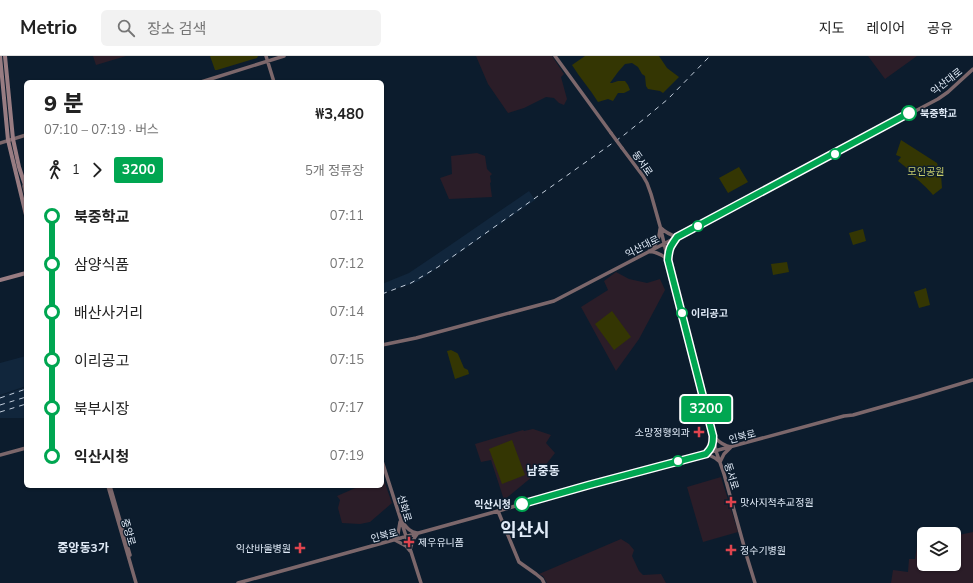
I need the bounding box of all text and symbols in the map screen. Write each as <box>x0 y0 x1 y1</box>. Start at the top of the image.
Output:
search box <box>101 10 381 46</box>
text: Metrio <box>20 15 77 41</box>
icon: search <box>115 17 137 39</box>
text: 장소 검색 <box>147 19 206 39</box>
text: 지도 <box>819 19 845 38</box>
text: 레이어 <box>867 19 905 38</box>
text: 공유 <box>927 19 953 38</box>
street label: 익산대로 <box>928 65 965 99</box>
text: 9 분 <box>44 89 84 119</box>
text: ₩3,480 <box>315 104 364 124</box>
marker: 북중학교 <box>901 105 917 121</box>
place label: 북중학교 <box>920 107 957 121</box>
text: 07:10 – 07:19 · 버스 <box>44 121 159 139</box>
street label: 동서로 <box>629 148 656 179</box>
unlabelled marker <box>829 148 841 160</box>
icon: walk <box>44 159 66 181</box>
icon: forward <box>86 159 108 181</box>
text: 3200 <box>122 160 155 179</box>
text: 1 <box>72 161 80 179</box>
text: 5개 정류장 <box>305 162 364 180</box>
park label: 모인공원 <box>908 165 944 179</box>
text: 북중학교 <box>74 207 129 227</box>
text: 07:11 <box>330 207 364 225</box>
unlabelled marker <box>692 220 704 232</box>
street label: 익산대로 <box>623 232 662 261</box>
text: 삼양식품 <box>74 255 129 275</box>
text: 07:12 <box>330 255 364 273</box>
text: 배산사거리 <box>74 303 143 323</box>
text: 07:14 <box>330 303 364 321</box>
marker: 이리공고 <box>676 307 688 319</box>
place label: 이리공고 <box>691 307 729 321</box>
text: 이리공고 <box>74 351 129 371</box>
text: 07:15 <box>330 351 364 369</box>
line badge: 3200 <box>678 396 734 422</box>
text: 북부시장 <box>74 399 129 419</box>
text: 07:17 <box>330 399 364 417</box>
text: 3200 <box>689 399 723 418</box>
place label: 소망정형외과 <box>635 426 690 440</box>
marker: 소망정형외과 <box>693 426 705 438</box>
street label: 인북로 <box>727 427 757 447</box>
text: 익산시청 <box>74 447 129 467</box>
text: 07:19 <box>330 447 364 465</box>
unlabelled marker <box>672 455 684 467</box>
street label: 동서로 <box>720 461 742 492</box>
district label: 남중동 <box>526 463 560 479</box>
street label: 선화로 <box>393 493 415 524</box>
marker: 익산시청 <box>514 496 530 512</box>
marker: 맛사지척추교정원 <box>725 496 737 508</box>
place label: 맛사지척추교정원 <box>740 496 814 510</box>
place label: 익산시청 <box>474 498 511 512</box>
street label: 중앙로 <box>118 517 139 547</box>
district label: 익산시 <box>500 518 550 542</box>
street label: 인북로 <box>369 526 399 546</box>
map controls <box>917 527 961 571</box>
button: layers <box>917 527 961 571</box>
marker: 제우유니폼 <box>403 536 415 548</box>
place label: 제우유니폼 <box>418 536 464 550</box>
district label: 중앙동3가 <box>57 540 109 556</box>
place label: 익산바울병원 <box>236 542 291 556</box>
marker: 익산바울병원 <box>294 542 306 554</box>
marker: 정수기병원 <box>725 544 737 556</box>
place label: 정수기병원 <box>740 544 786 558</box>

